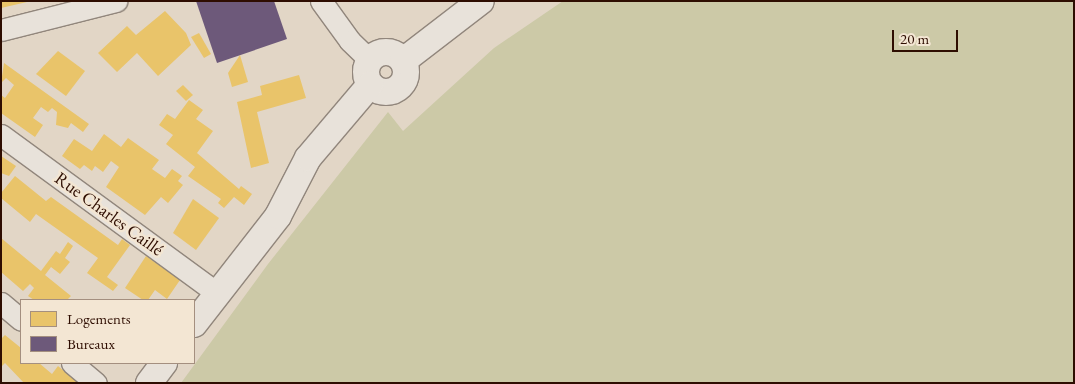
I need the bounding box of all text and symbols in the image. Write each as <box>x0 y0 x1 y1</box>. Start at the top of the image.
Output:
scale bar <box>895 20 961 52</box>
text: 20 m <box>900 29 929 48</box>
street label: Rue Charles Caillé <box>50 167 168 261</box>
legend <box>20 299 195 364</box>
text: Logements <box>67 309 131 328</box>
text: Bureaux <box>67 334 115 353</box>

